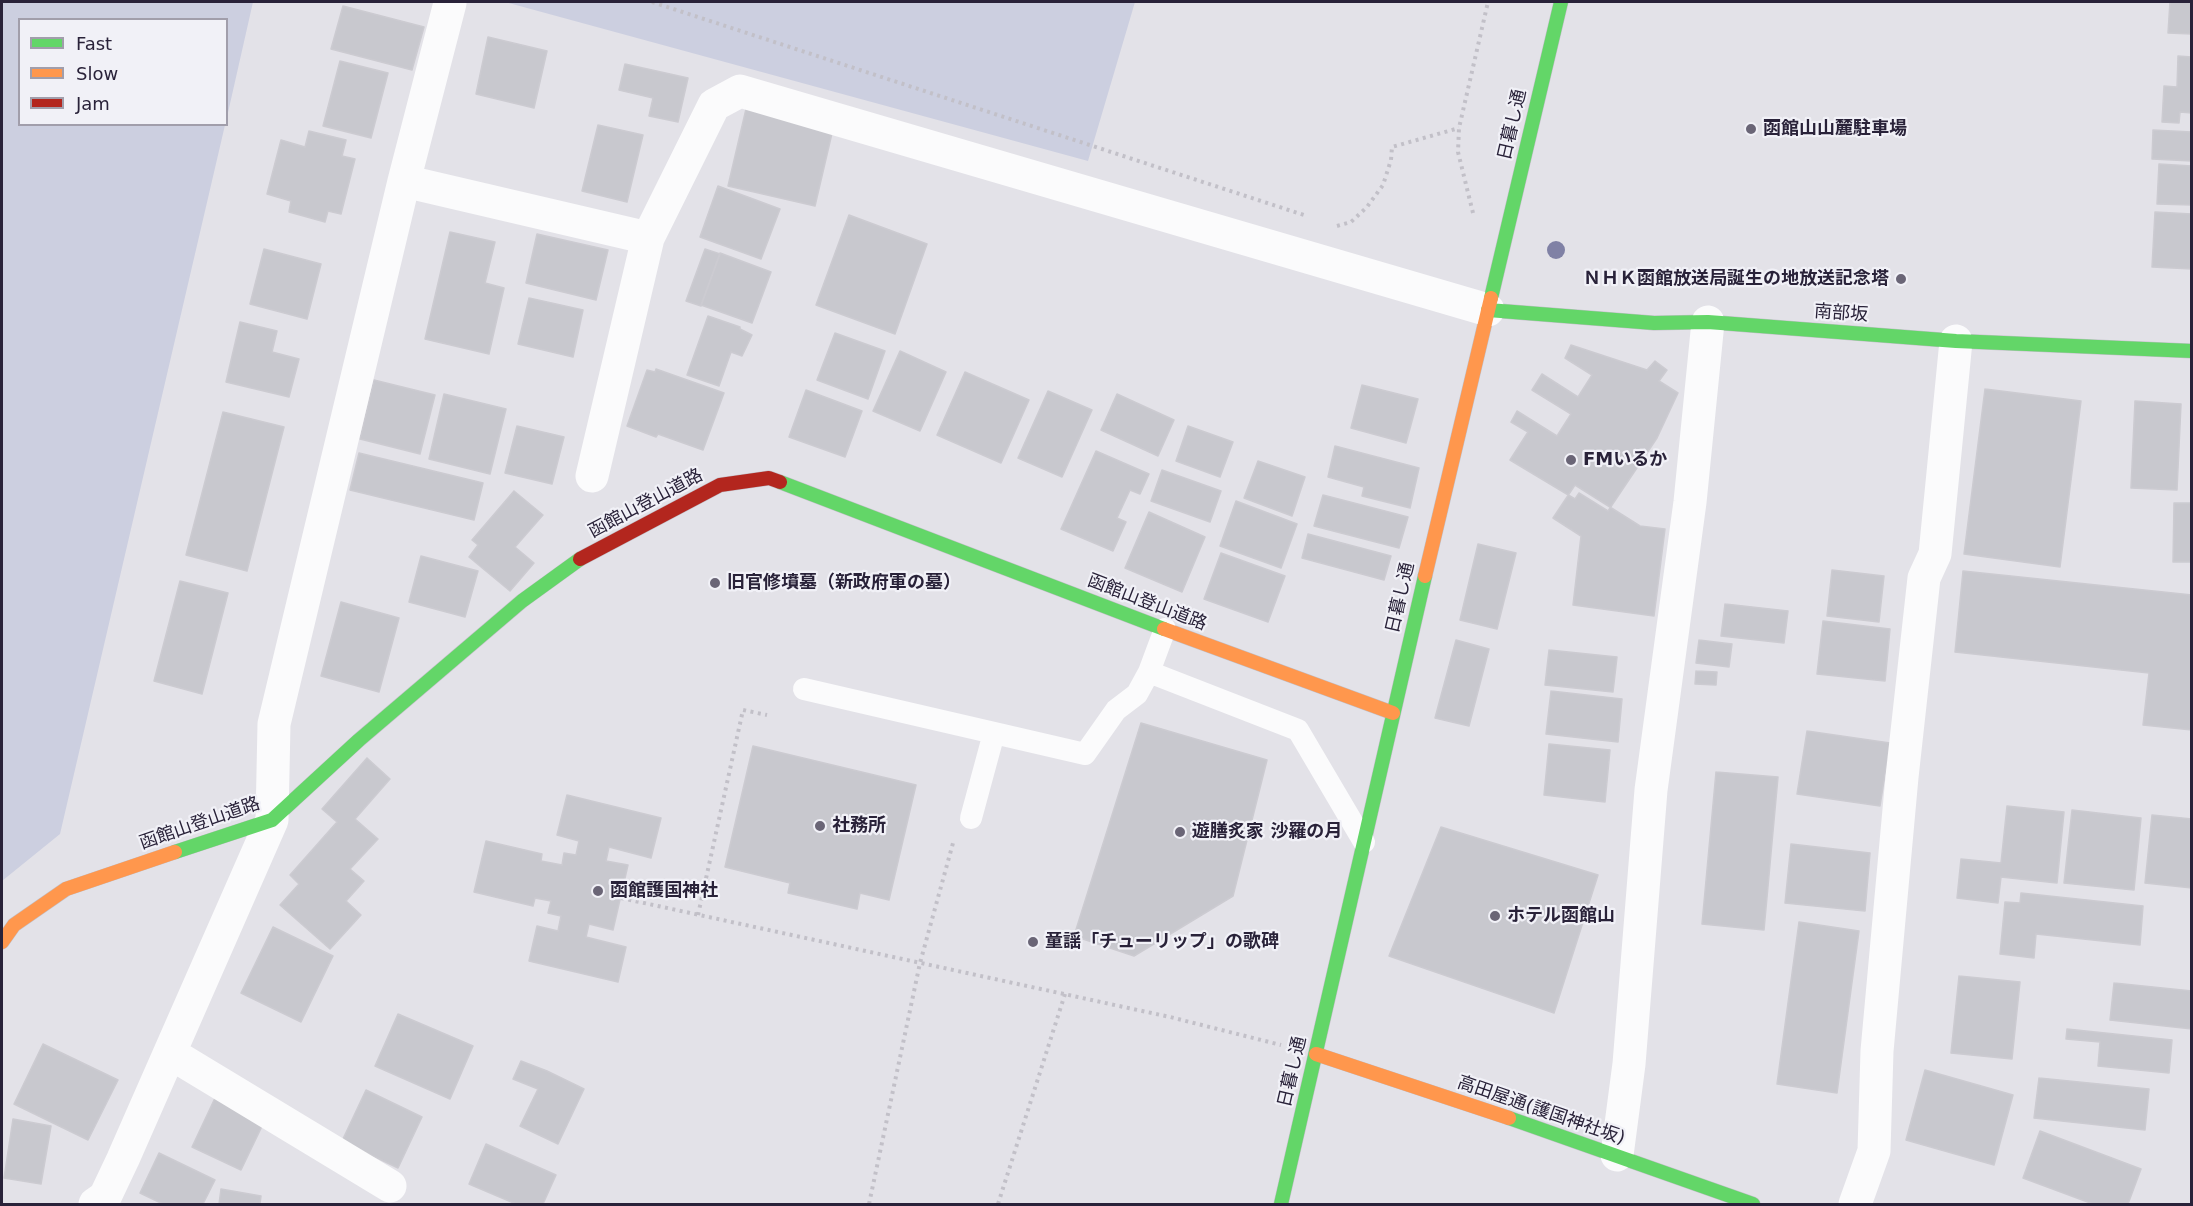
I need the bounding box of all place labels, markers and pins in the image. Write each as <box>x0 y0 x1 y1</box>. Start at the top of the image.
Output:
place label: 函館山山麓駐車場 <box>1763 118 1907 140</box>
marker: 函館山山麓駐車場 <box>1744 122 1758 136</box>
place label: ＮＨＫ函館放送局誕生の地放送記念塔 <box>1583 268 1889 290</box>
marker: ＮＨＫ函館放送局誕生の地放送記念塔 <box>1894 272 1908 286</box>
place label: FMいるか <box>1583 449 1667 471</box>
marker: FMいるか <box>1564 453 1578 467</box>
place label: 旧官修墳墓（新政府軍の墓） <box>727 572 961 594</box>
marker: 旧官修墳墓（新政府軍の墓） <box>708 576 722 590</box>
place label: 社務所 <box>832 815 886 837</box>
marker: 社務所 <box>813 819 827 833</box>
place label: 遊膳炙家 沙羅の月 <box>1192 821 1342 843</box>
marker: 遊膳炙家 沙羅の月 <box>1173 825 1187 839</box>
place label: 函館護国神社 <box>610 880 718 902</box>
marker: 函館護国神社 <box>591 884 605 898</box>
place label: ホテル函館山 <box>1507 905 1615 927</box>
marker: ホテル函館山 <box>1488 909 1502 923</box>
place label: 童謡「チューリップ」の歌碑 <box>1045 931 1279 953</box>
marker: 童謡「チューリップ」の歌碑 <box>1026 935 1040 949</box>

